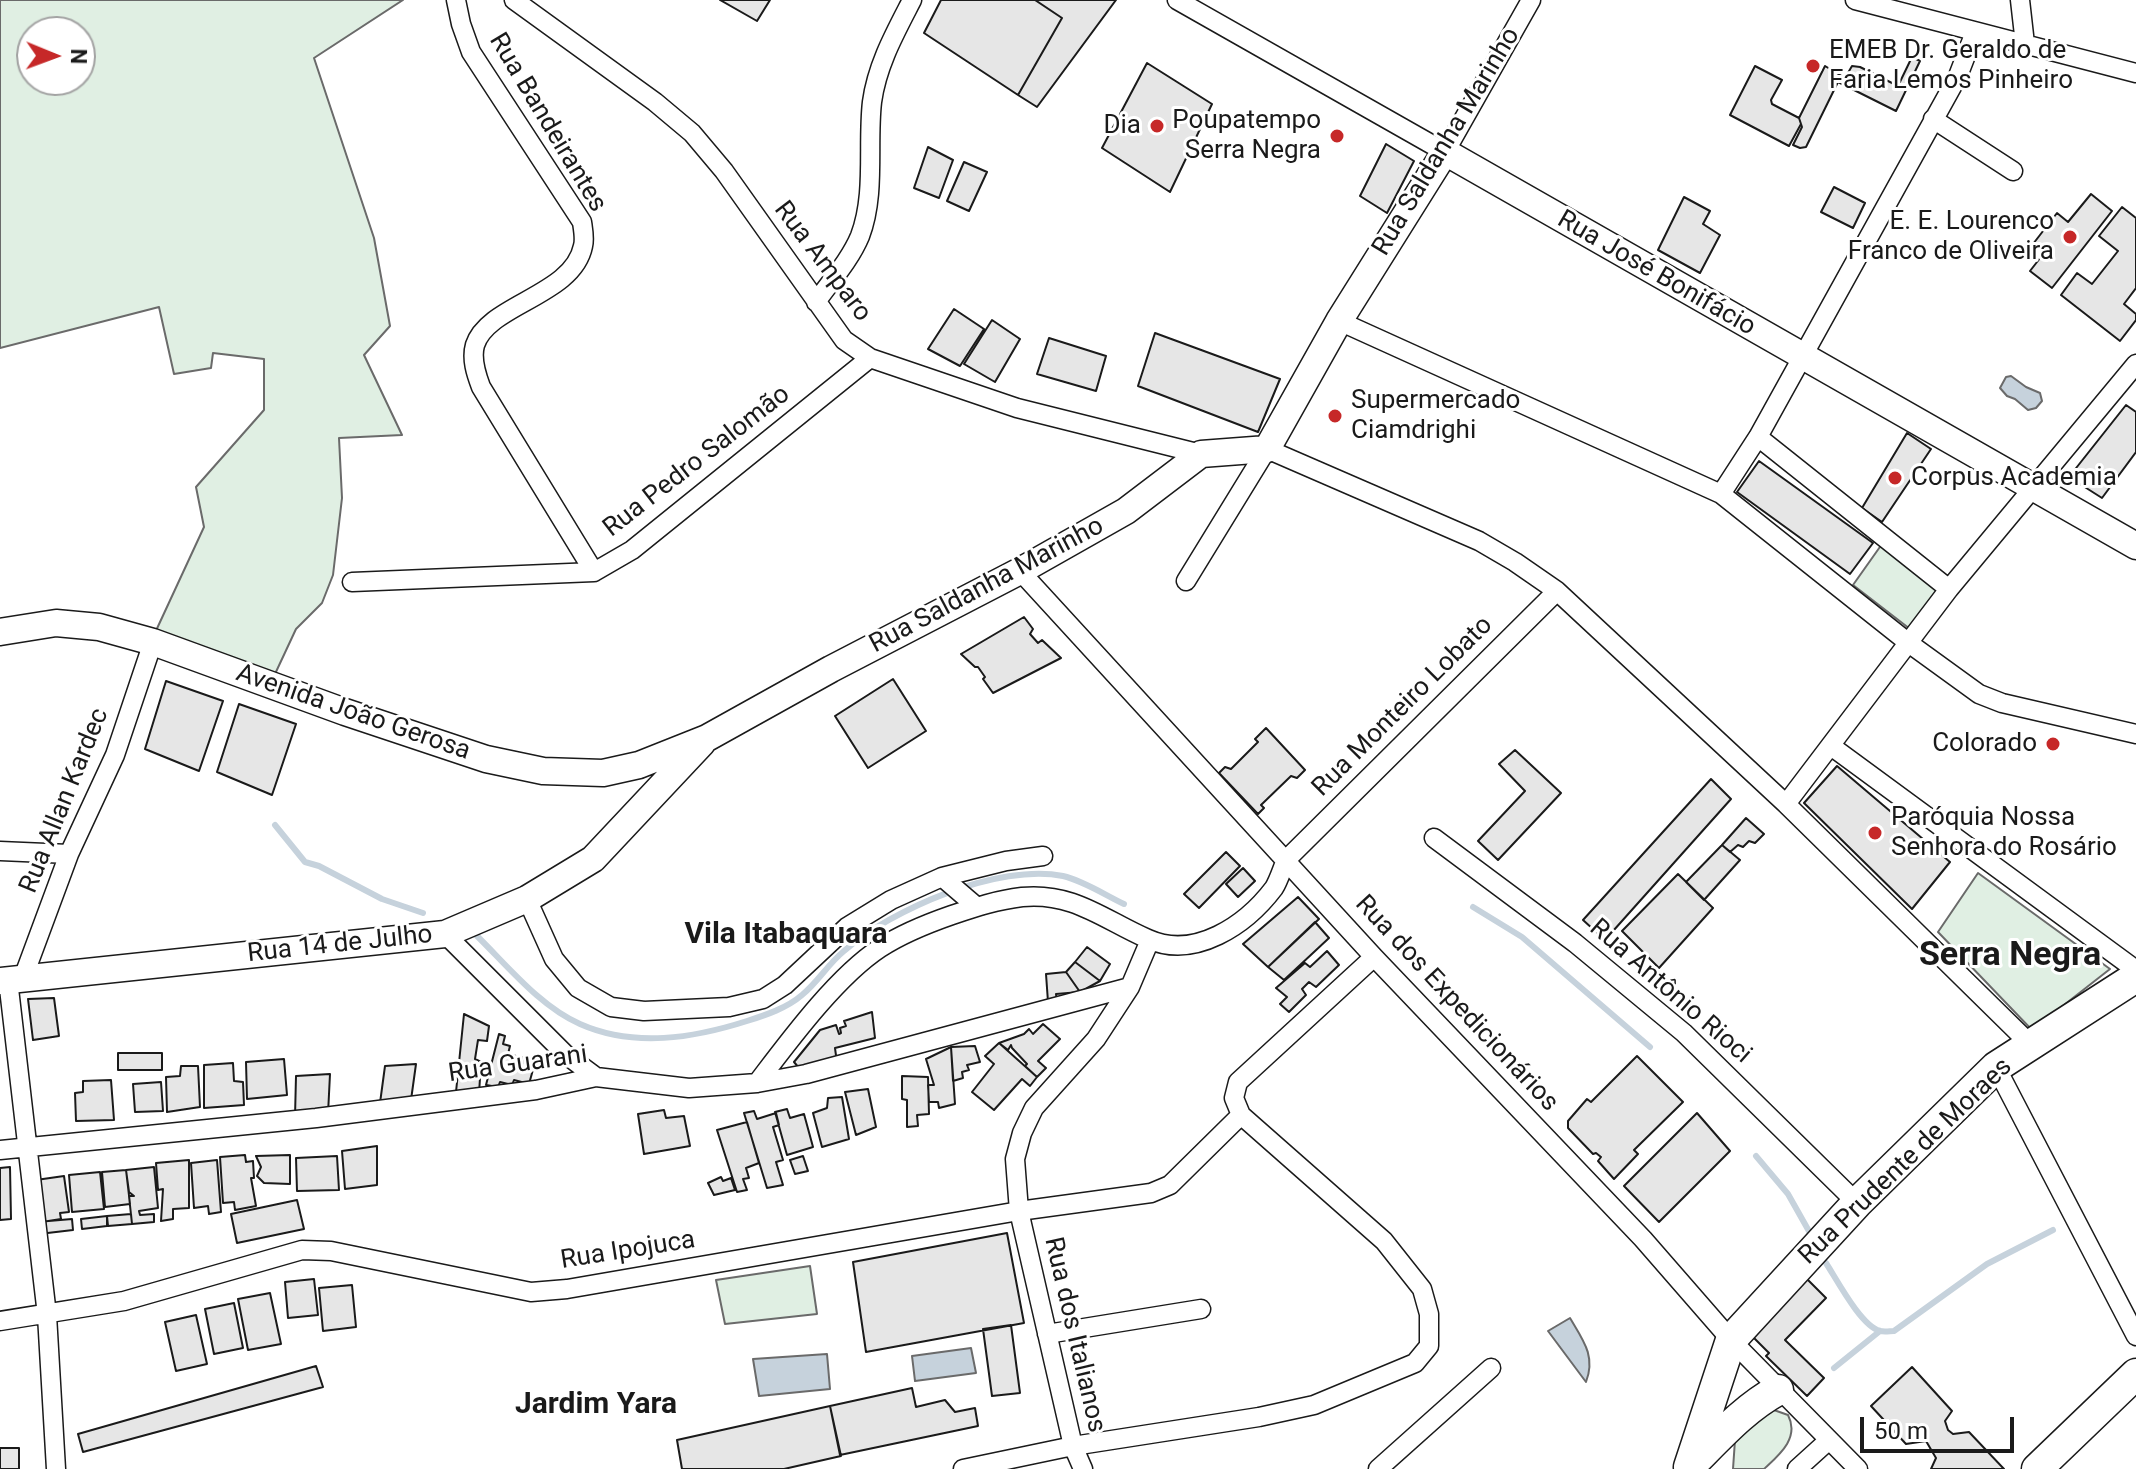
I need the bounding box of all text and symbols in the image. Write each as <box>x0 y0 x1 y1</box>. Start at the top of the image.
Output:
north arrow <box>16 16 96 96</box>
street label: Rua Saldanha Marinho <box>1367 22 1527 262</box>
street label: Rua Bandeirantes <box>481 28 613 218</box>
place label: EMEB Dr. Geraldo de Faria Lemos Pinheiro <box>1829 35 2073 96</box>
text: N <box>66 48 91 64</box>
marker: EMEB Dr. Geraldo de Faria Lemos Pinheiro <box>1804 57 1822 75</box>
place label: Poupatempo Serra Negra <box>1172 105 1321 166</box>
place label: Dia <box>1103 110 1141 142</box>
marker: Dia <box>1148 117 1166 135</box>
marker: Poupatempo Serra Negra <box>1328 127 1346 145</box>
street label: Rua Amparo <box>767 196 877 328</box>
street label: Rua José Bonifácio <box>1551 205 1761 343</box>
place label: E. E. Lourenco Franco de Oliveira <box>1848 206 2054 268</box>
marker: E. E. Lourenco Franco de Oliveira <box>2061 228 2079 246</box>
street label: Rua Pedro Salomão <box>598 380 796 544</box>
place label: Supermercado Ciamdrighi <box>1351 385 1520 446</box>
marker: Supermercado Ciamdrighi <box>1326 407 1344 425</box>
place label: Corpus Academia <box>1911 462 2117 494</box>
marker: Corpus Academia <box>1886 469 1904 487</box>
street label: Rua Saldanha Marinho <box>865 511 1109 661</box>
street label: Rua Monteiro Lobato <box>1306 610 1500 804</box>
street label: Avenida João Gerosa <box>232 658 474 768</box>
street label: Rua Allan Kardec <box>14 704 116 898</box>
place label: Colorado <box>1932 728 2037 760</box>
marker: Colorado <box>2044 735 2062 753</box>
place label: Paróquia Nossa Senhora do Rosário <box>1891 802 2117 864</box>
marker: Paróquia Nossa Senhora do Rosário <box>1866 824 1884 842</box>
street label: Rua dos Expedicionários <box>1348 890 1564 1118</box>
street label: Rua Antônio Rioci <box>1583 913 1757 1071</box>
district label: Vila Itabaquara <box>684 917 888 953</box>
street label: Rua 14 de Julho <box>246 920 434 970</box>
district label: Serra Negra <box>1919 936 2101 976</box>
street label: Rua Guarani <box>446 1040 590 1090</box>
street label: Rua Prudente de Moraes <box>1793 1052 2019 1272</box>
street label: Rua Ipojuca <box>559 1225 697 1277</box>
street label: Rua dos Italianos <box>1036 1234 1112 1436</box>
district label: Jardim Yara <box>515 1387 677 1423</box>
scale bar <box>1864 1401 2018 1451</box>
text: 50 m <box>1874 1417 1928 1445</box>

